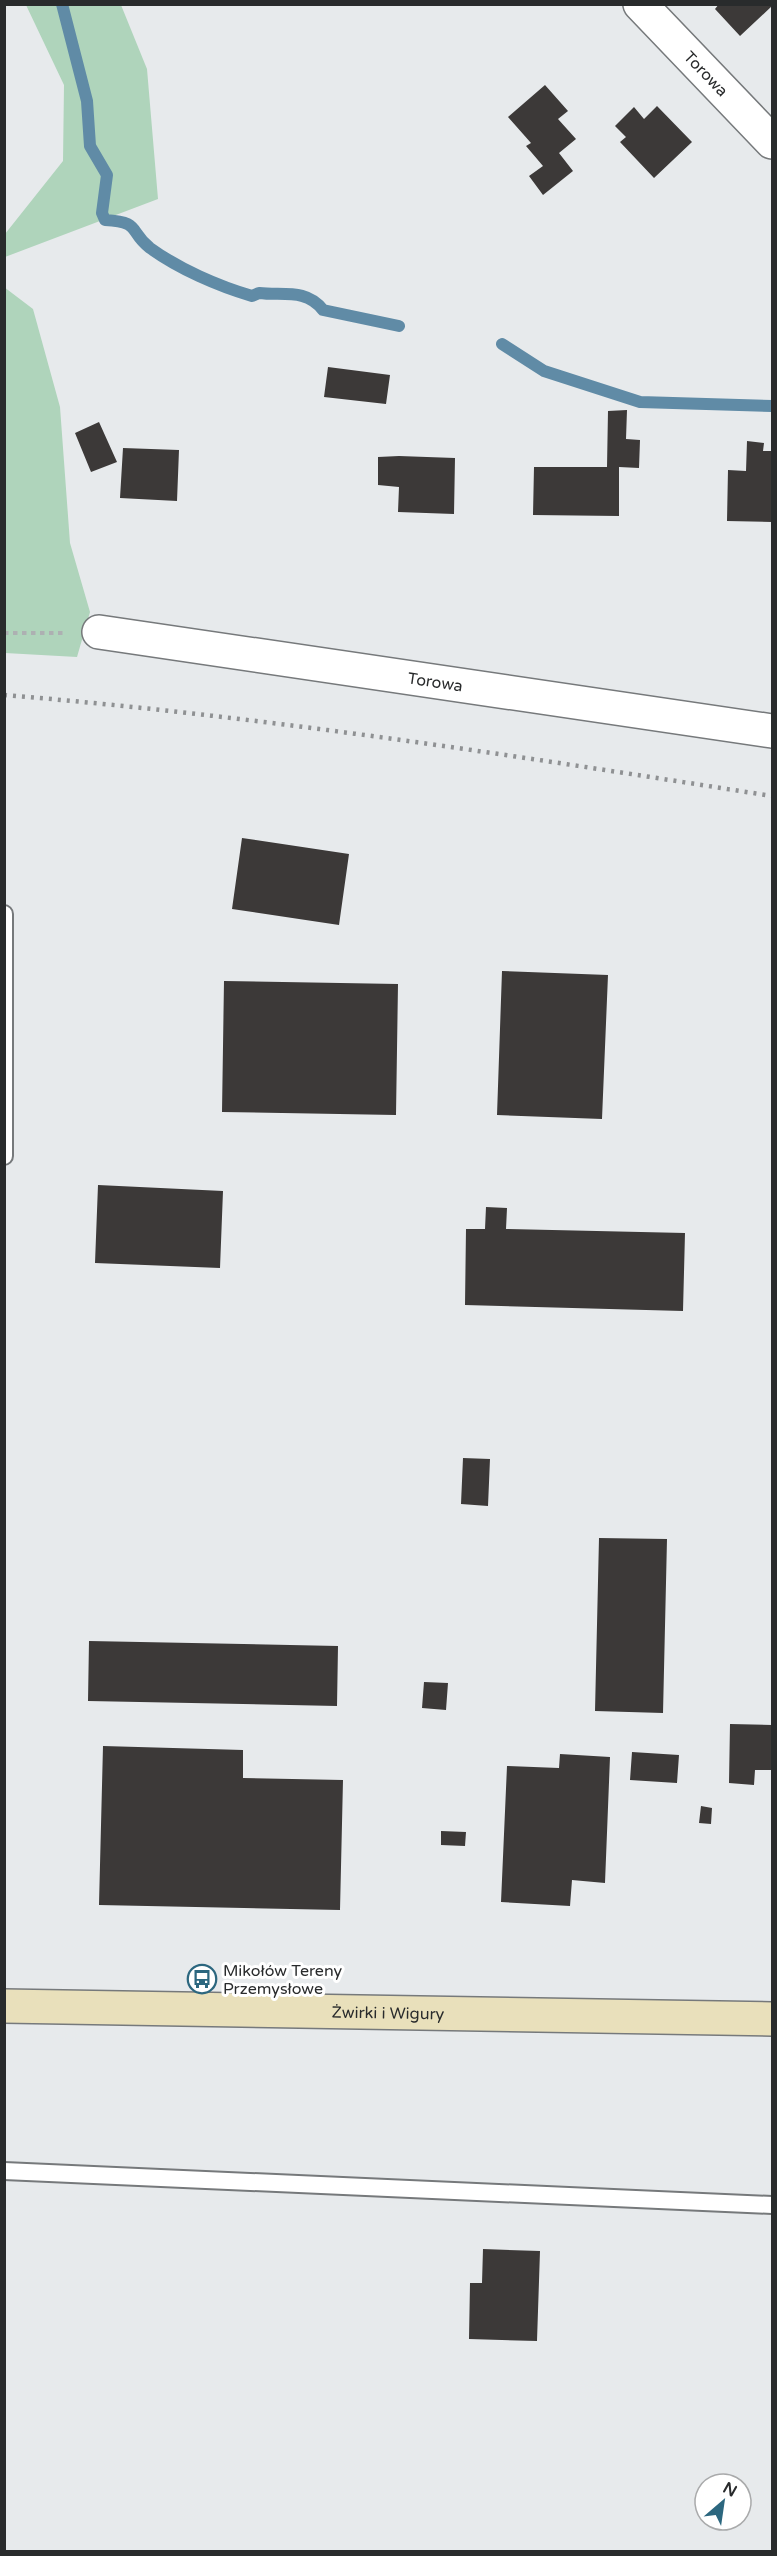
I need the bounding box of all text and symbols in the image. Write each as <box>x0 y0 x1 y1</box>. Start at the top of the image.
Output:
street label: Torowa <box>679 47 732 101</box>
street label: Torowa <box>406 669 464 696</box>
place label: Mikołów Tereny Przemysłowe <box>223 1961 342 1999</box>
bus stop icon: Mikołów Tereny Przemysłowe <box>186 1963 218 1995</box>
street label: Żwirki i Wigury <box>331 2003 445 2024</box>
north arrow <box>693 2472 753 2532</box>
text: N <box>719 2478 740 2502</box>

